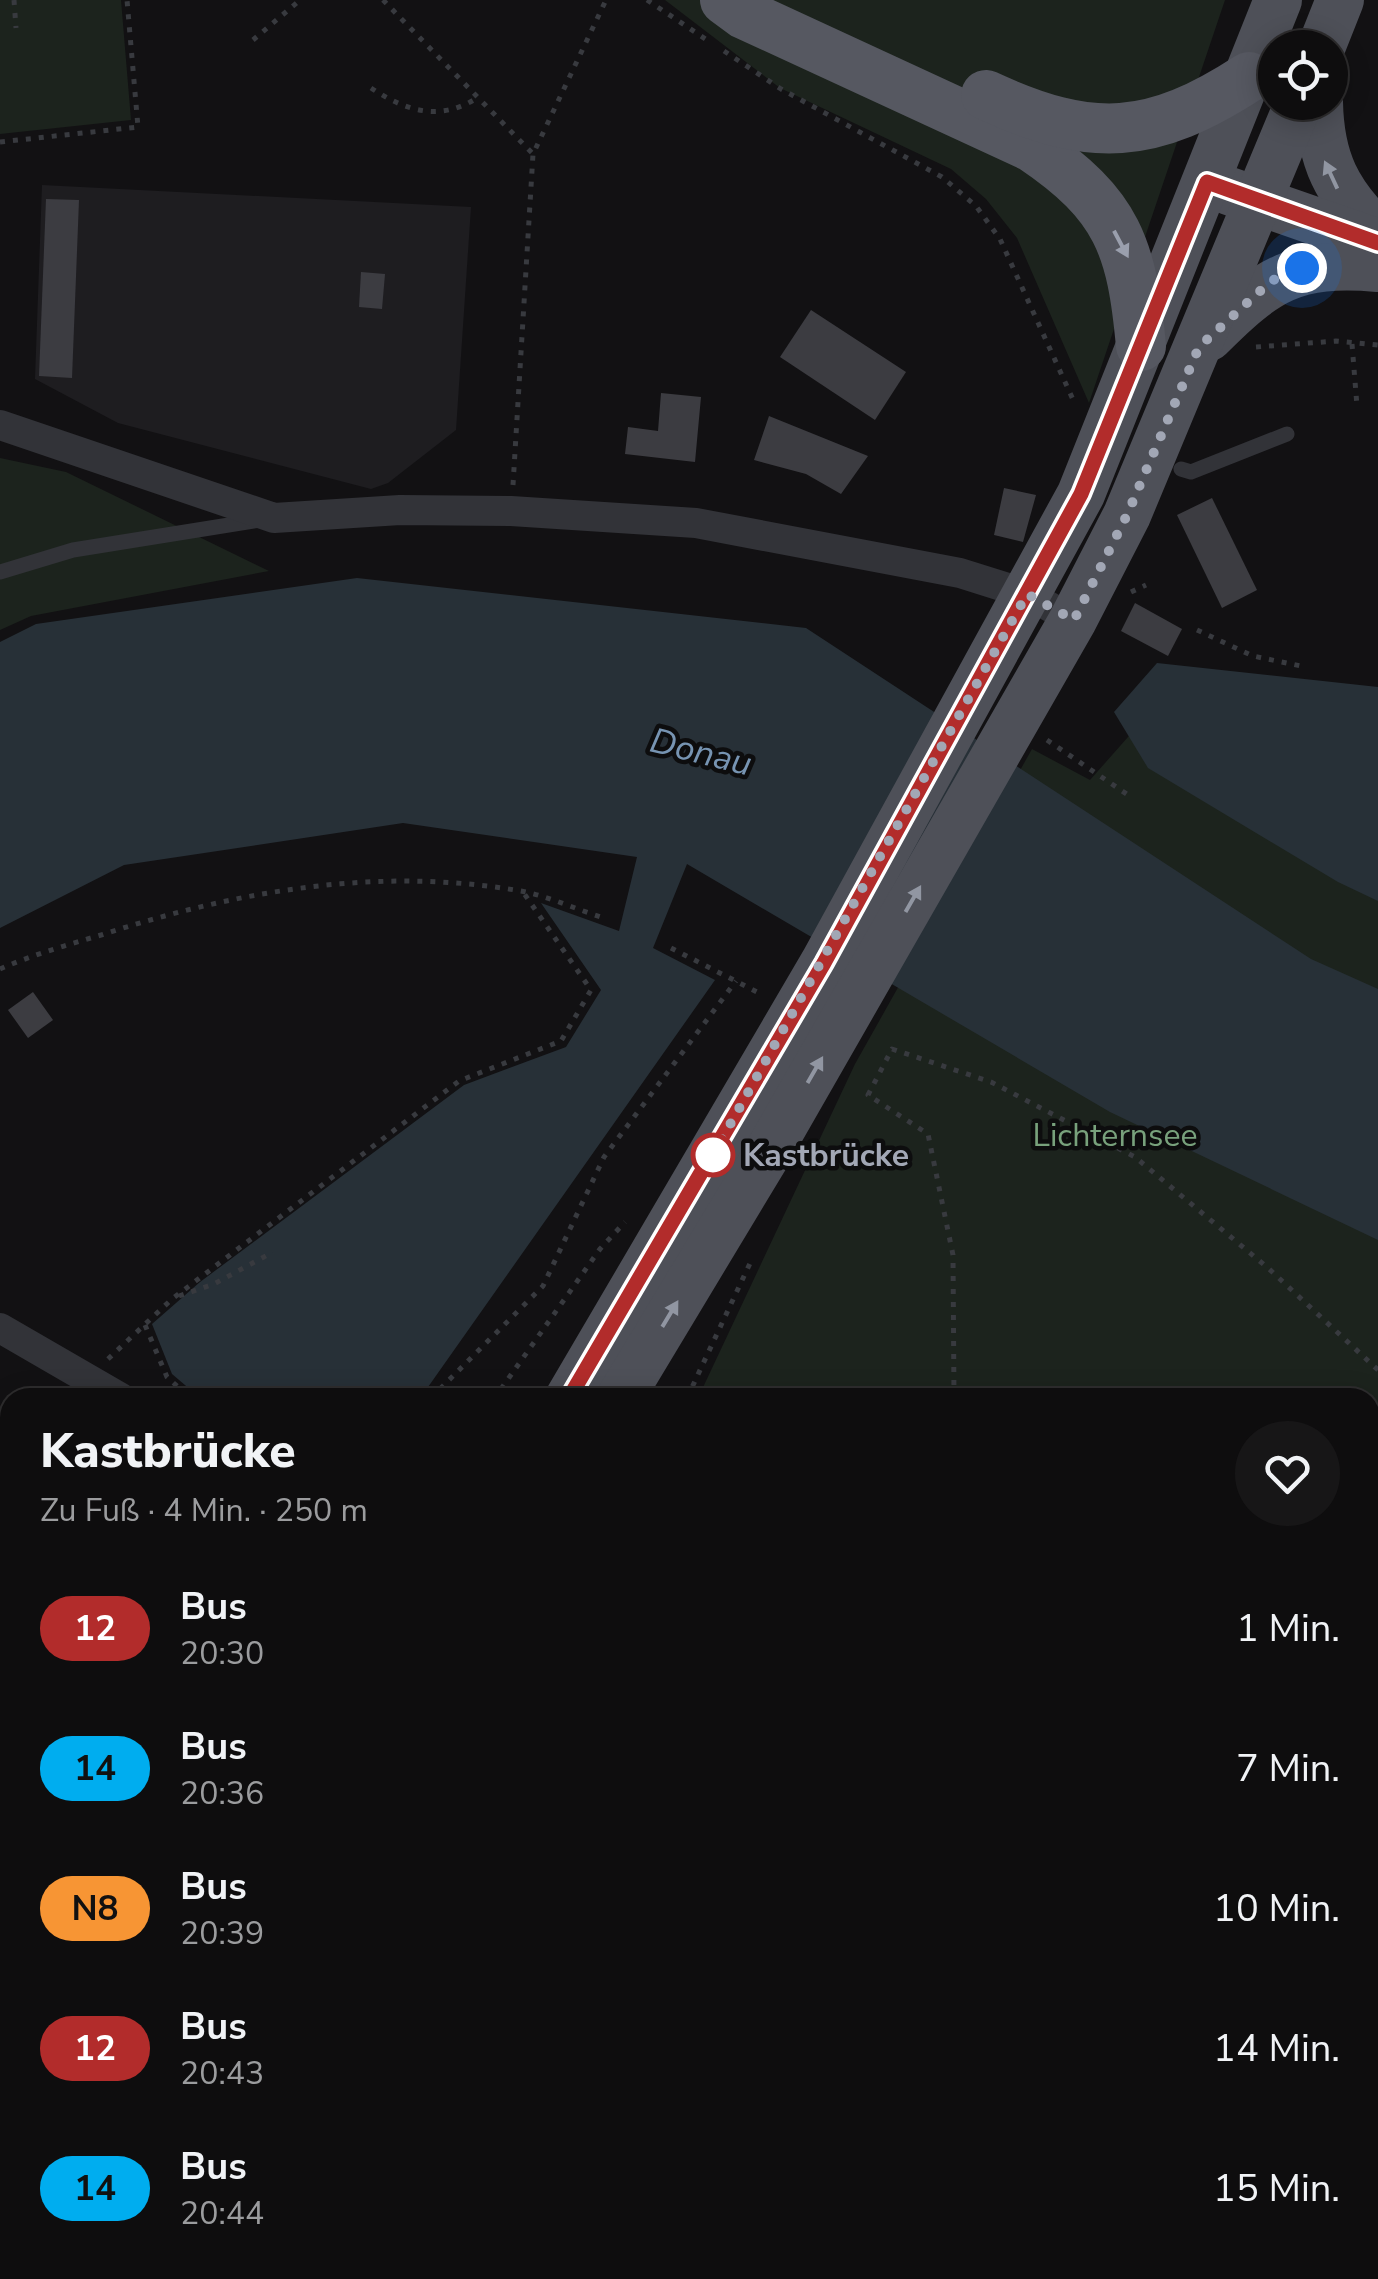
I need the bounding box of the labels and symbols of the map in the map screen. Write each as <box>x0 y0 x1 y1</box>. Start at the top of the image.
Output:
one-way arrow <box>1323 160 1340 189</box>
one-way arrow <box>1112 230 1129 259</box>
your location <box>1277 243 1327 293</box>
water label: Donau <box>645 717 757 787</box>
one-way arrow <box>905 885 922 914</box>
one-way arrow <box>806 1056 824 1084</box>
park label: Lichternsee <box>1033 1114 1197 1157</box>
marker: Kastbrücke <box>692 1134 734 1176</box>
place label: Kastbrücke <box>743 1134 909 1177</box>
one-way arrow <box>661 1300 678 1328</box>

